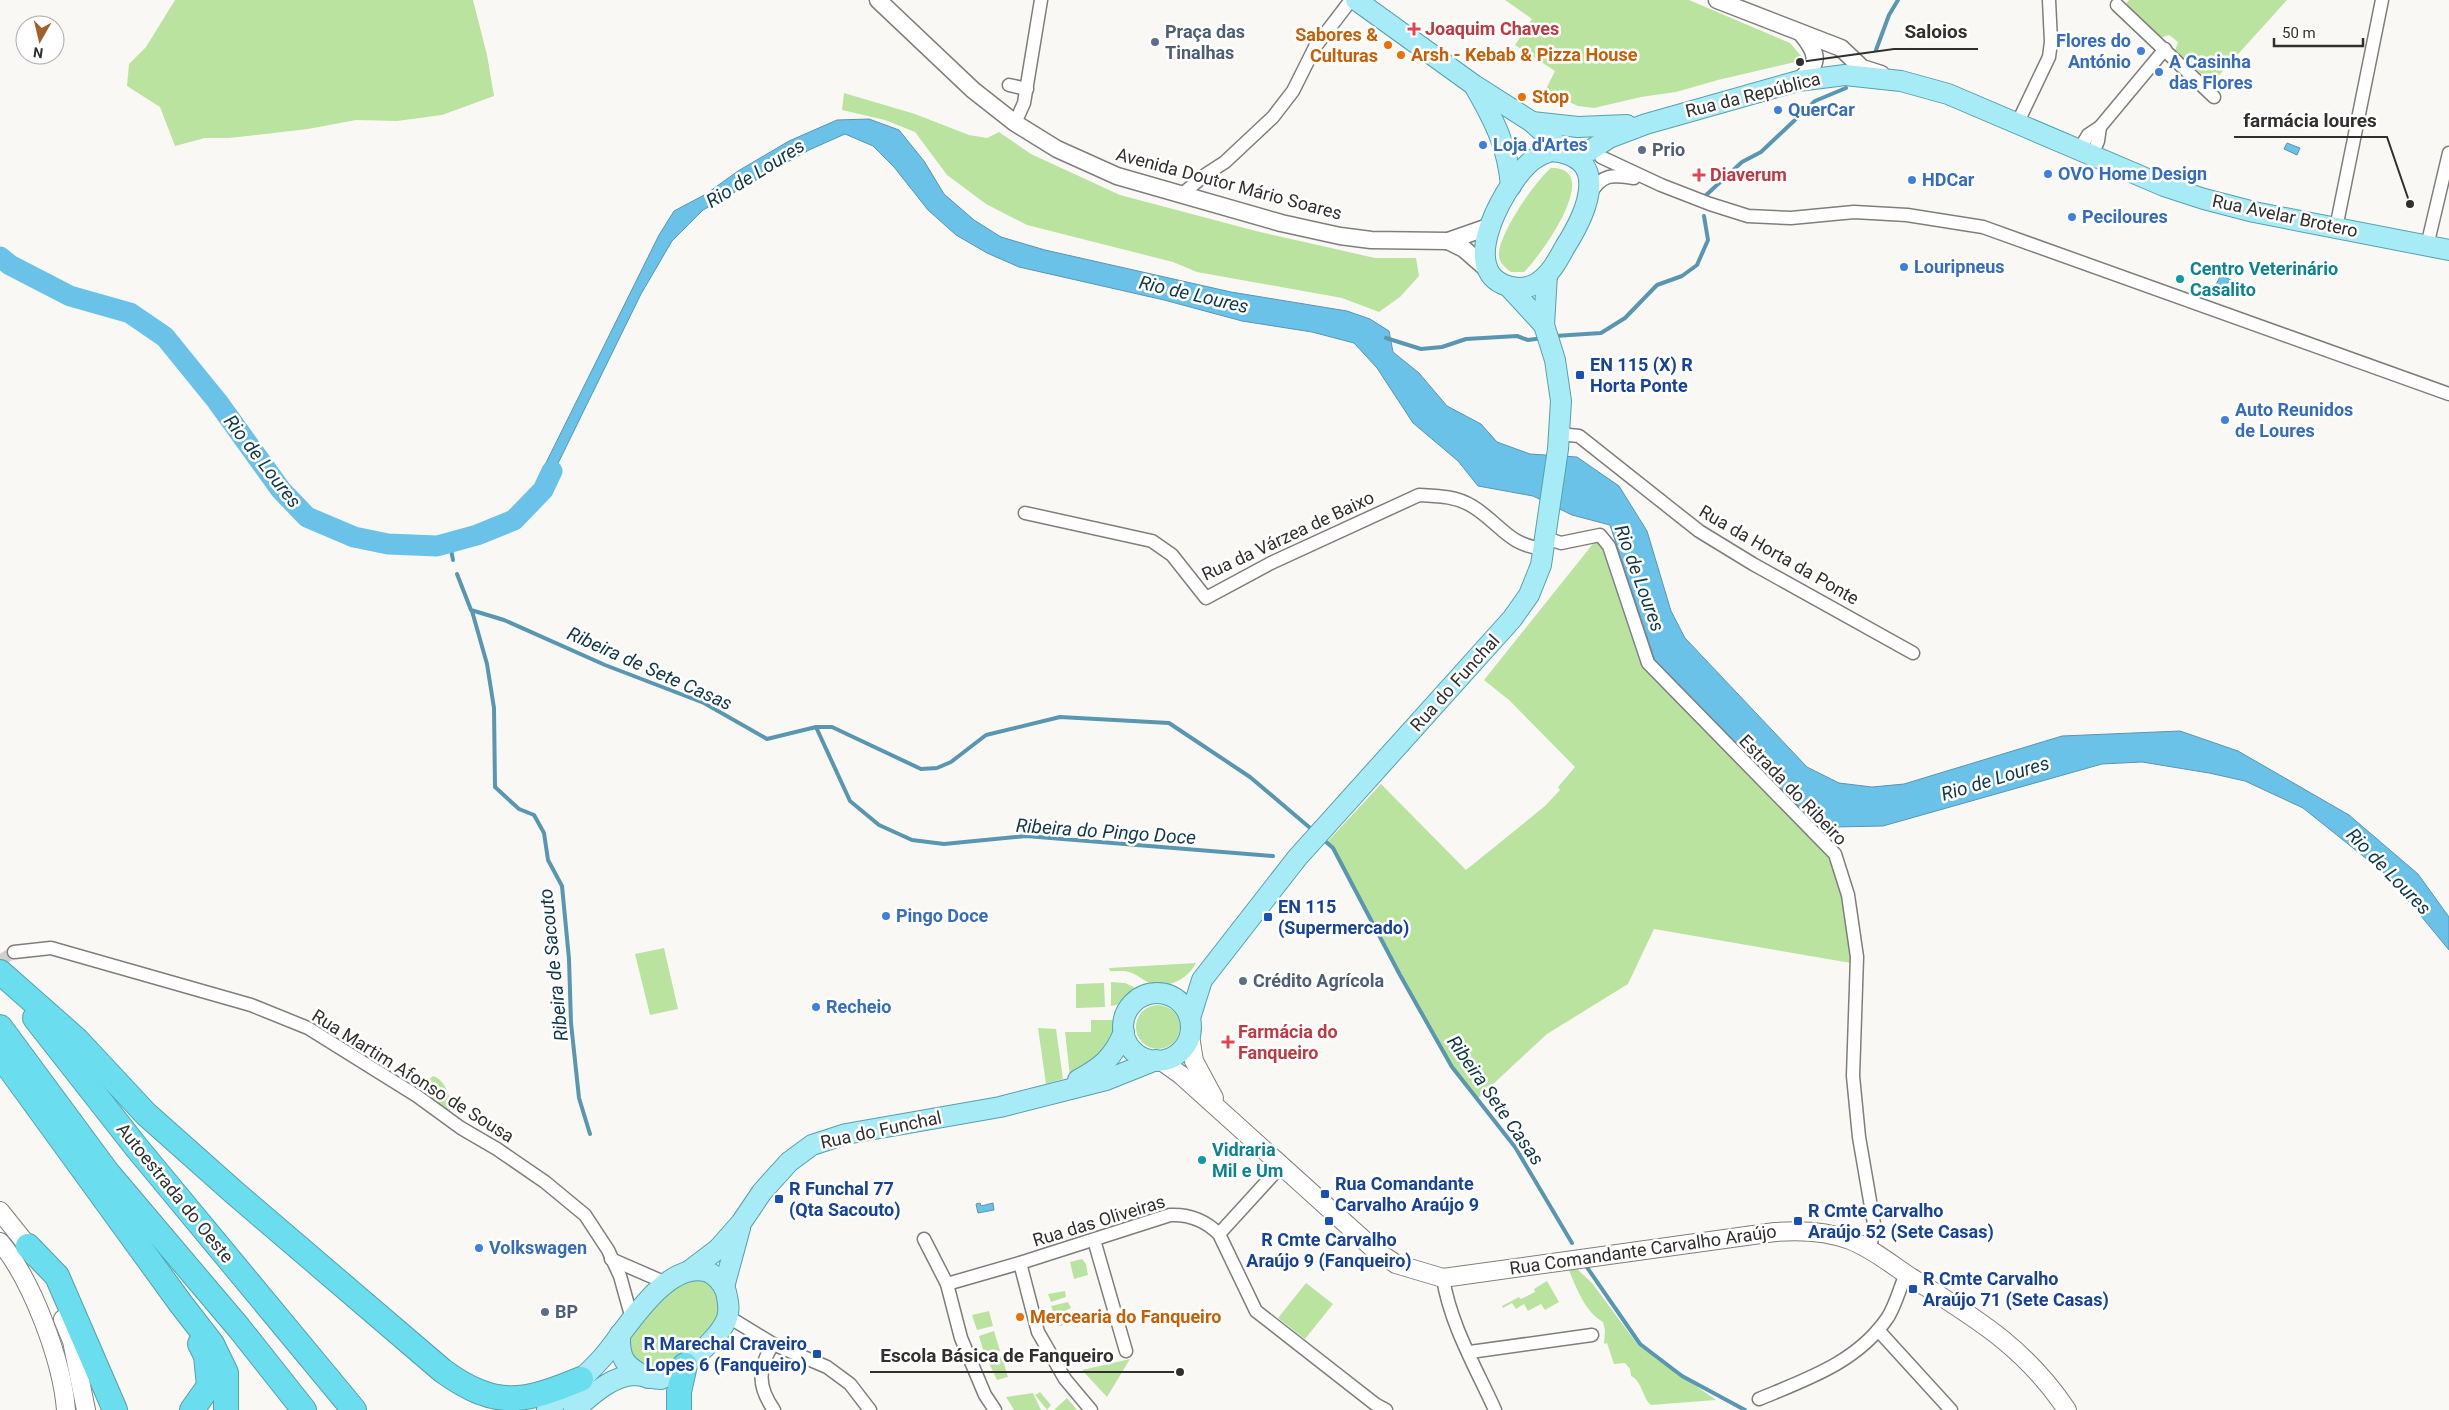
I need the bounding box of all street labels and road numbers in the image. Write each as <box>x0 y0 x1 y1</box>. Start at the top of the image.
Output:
street label: Rua da República <box>1683 68 1823 121</box>
street label: Avenida Doutor Mário Soares <box>1114 143 1344 224</box>
street label: Rua Avelar Brotero <box>2210 190 2360 241</box>
street label: Rua da Várzea de Baixo <box>1198 486 1377 585</box>
street label: Rua da Horta da Ponte <box>1696 500 1863 609</box>
street label: Rua do Funchal <box>1406 630 1504 735</box>
street label: Estrada do Ribeiro <box>1735 730 1852 849</box>
street label: Rua Martim Afonso de Sousa <box>308 1005 518 1147</box>
street label: Rua do Funchal <box>818 1106 943 1153</box>
street label: Autoestrada do Oeste <box>113 1119 238 1267</box>
street label: Rua das Oliveiras <box>1030 1190 1168 1251</box>
street label: Rua Comandante Carvalho Araújo <box>1508 1220 1778 1279</box>

